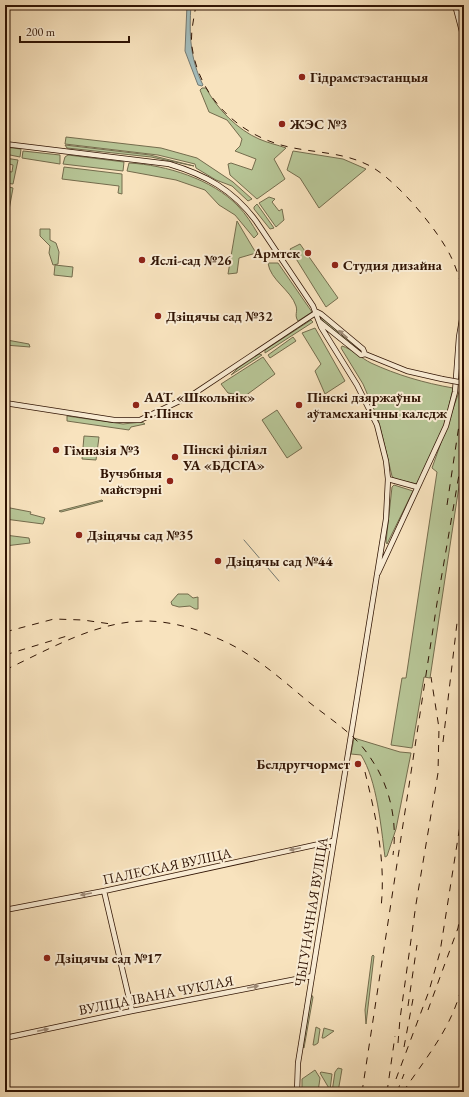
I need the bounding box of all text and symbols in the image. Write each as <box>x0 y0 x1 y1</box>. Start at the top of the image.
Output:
scale bar <box>20 18 129 44</box>
text: 200 m <box>26 24 56 40</box>
place label: Гідраметэастанцыя <box>310 68 429 86</box>
marker: Гідраметэастанцыя <box>297 72 307 82</box>
place label: ЖЭС №3 <box>289 115 347 133</box>
marker: ЖЭС №3 <box>277 119 287 129</box>
place label: Армтек <box>252 244 300 262</box>
marker: Армтек <box>303 248 313 258</box>
place label: Яслі-сад №26 <box>149 251 232 269</box>
marker: Яслі-сад №26 <box>137 255 147 265</box>
place label: Студия дизайна <box>343 256 443 274</box>
marker: Студия дизайна <box>330 260 340 270</box>
place label: Дзіцячы сад №32 <box>166 307 273 325</box>
marker: Дзіцячы сад №32 <box>153 311 163 321</box>
one-way arrow <box>338 329 349 338</box>
place label: ААТ «Школьнік» г. Пінск <box>143 388 255 422</box>
place label: Пінскі дзяржаўны аўтамеханічны каледж <box>307 388 448 422</box>
marker: ААТ «Школьнік» г. Пінск <box>131 400 141 410</box>
marker: Пінскі дзяржаўны аўтамеханічны каледж <box>294 400 304 410</box>
place label: Пінскі філіял УА «БДСГА» <box>182 440 267 474</box>
place label: Гімназія №3 <box>64 441 140 459</box>
marker: Гімназія №3 <box>51 445 61 455</box>
marker: Пінскі філіял УА «БДСГА» <box>170 452 180 462</box>
place label: Вучэбныя майстэрні <box>100 464 163 498</box>
marker: Вучэбныя майстэрні <box>165 476 175 486</box>
place label: Дзіцячы сад №35 <box>87 526 194 544</box>
marker: Дзіцячы сад №35 <box>74 530 84 540</box>
place label: Дзіцячы сад №44 <box>226 552 333 570</box>
marker: Дзіцячы сад №44 <box>213 556 223 566</box>
place label: Белдругчормет <box>257 755 351 773</box>
marker: Белдругчормет <box>353 759 363 769</box>
street label: ЧЫГУНАЧНАЯ ВУЛІЦА <box>290 835 332 988</box>
street label: ПАЛЕСКАЯ ВУЛІЦА <box>101 843 233 888</box>
one-way arrow <box>289 847 301 853</box>
one-way arrow <box>80 892 92 898</box>
place label: Дзіцячы сад №17 <box>55 949 162 967</box>
marker: Дзіцячы сад №17 <box>42 953 52 963</box>
street label: ВУЛІЦА ІВАНА ЧУКЛАЯ <box>77 971 235 1019</box>
one-way arrow <box>247 984 259 990</box>
one-way arrow <box>37 1026 49 1032</box>

